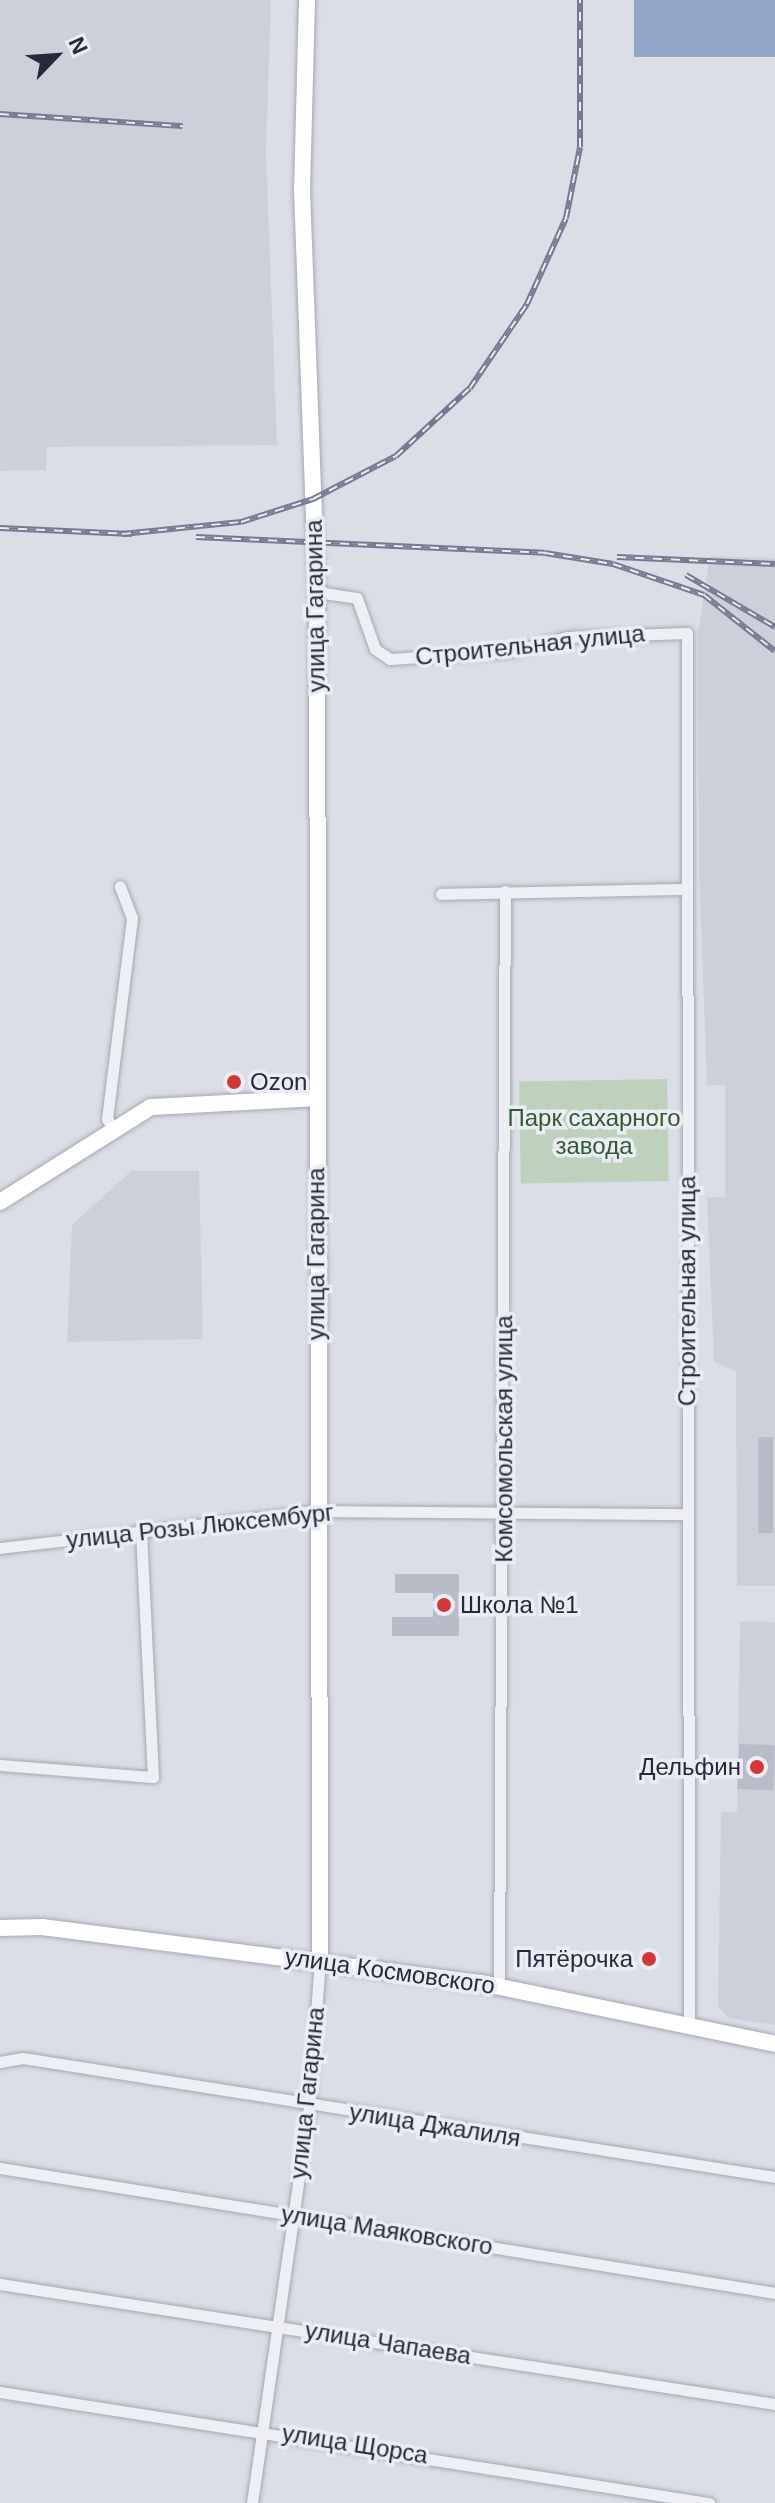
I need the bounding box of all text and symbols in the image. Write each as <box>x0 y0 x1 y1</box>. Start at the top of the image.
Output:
north arrow <box>16 16 96 96</box>
text: N <box>64 33 93 58</box>
street label: улица Гагарина <box>299 519 331 693</box>
street label: Строительная улица <box>414 619 646 671</box>
place label: Ozon <box>250 1068 307 1096</box>
marker: Ozon <box>225 1073 243 1091</box>
park label: Парк сахарного завода <box>507 1104 681 1160</box>
street label: улица Гагарина <box>302 1168 330 1340</box>
street label: Строительная улица <box>673 1176 701 1406</box>
street label: Комсомольская улица <box>490 1315 518 1563</box>
street label: улица Розы Люксембург <box>65 1498 335 1554</box>
place label: Школа №1 <box>460 1591 579 1619</box>
marker: Школа №1 <box>435 1596 453 1614</box>
place label: Дельфин <box>639 1753 741 1781</box>
marker: Дельфин <box>748 1758 766 1776</box>
street label: улица Космовского <box>283 1942 497 2000</box>
place label: Пятёрочка <box>515 1945 633 1973</box>
marker: Пятёрочка <box>640 1950 658 1968</box>
street label: улица Гагарина <box>284 2006 330 2180</box>
street label: улица Джалиля <box>347 2097 523 2153</box>
street label: улица Маяковского <box>279 2199 495 2261</box>
street label: улица Чапаева <box>303 2316 473 2370</box>
street label: улица Щорса <box>280 2418 430 2470</box>

